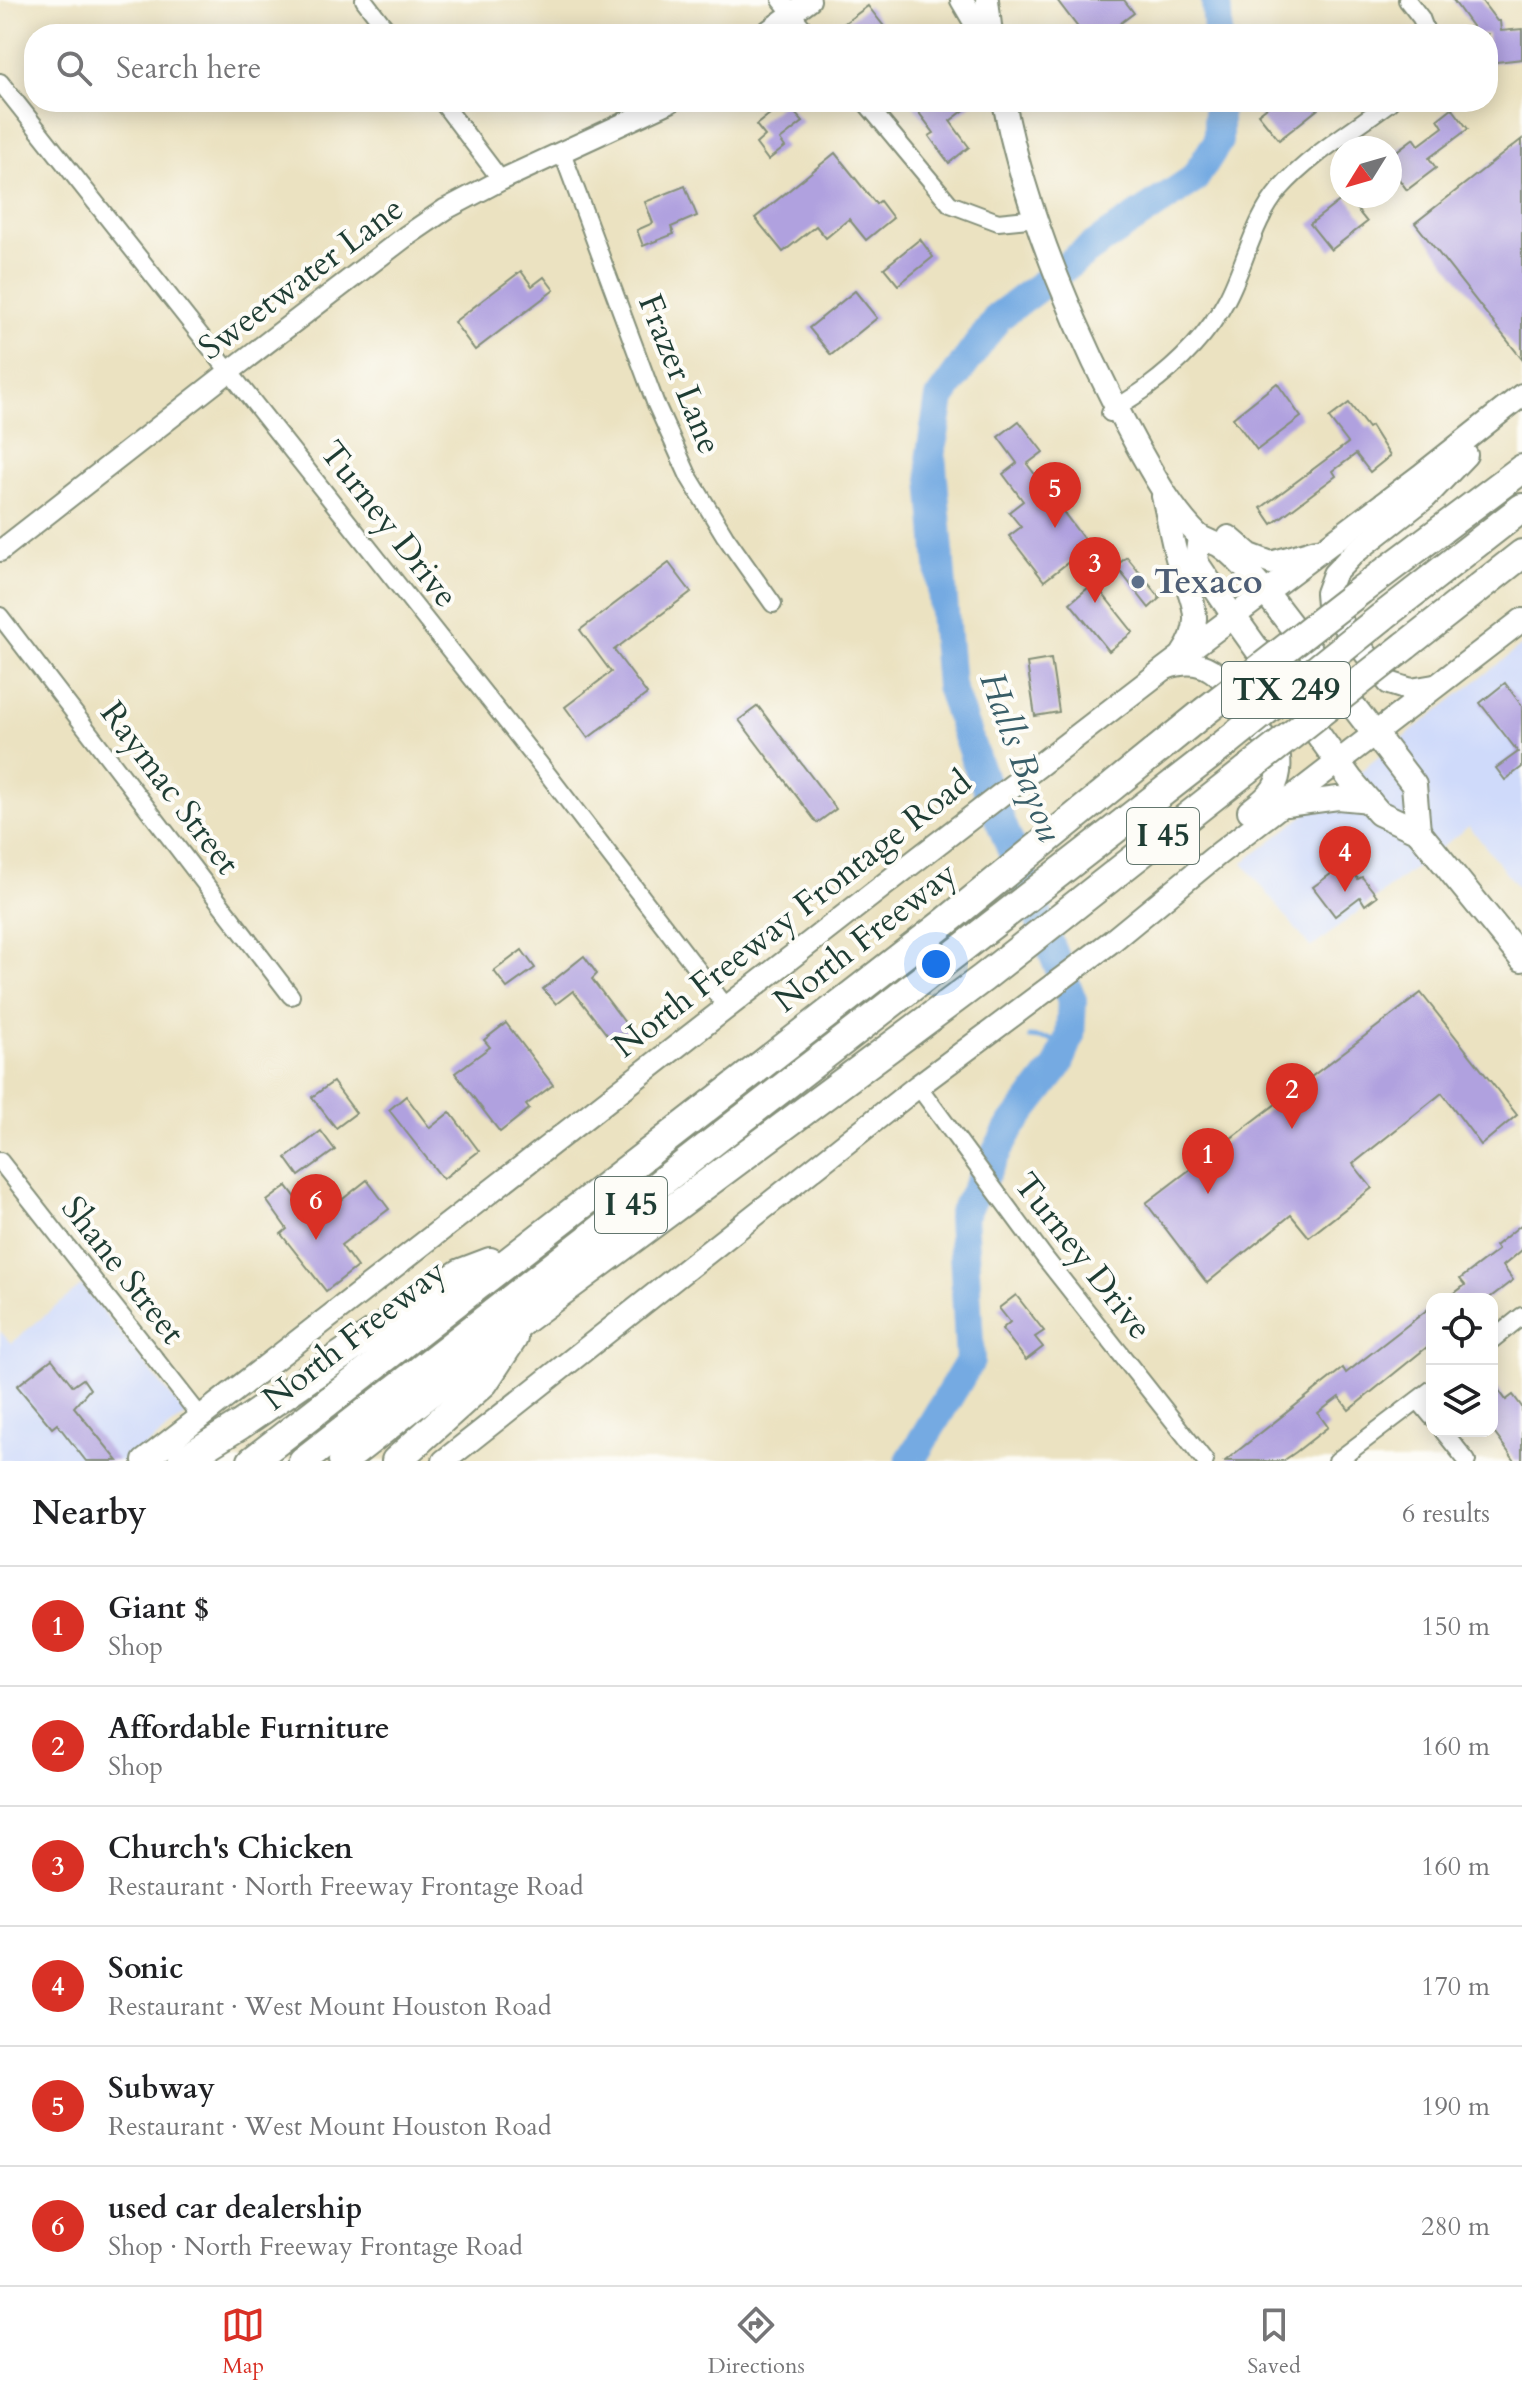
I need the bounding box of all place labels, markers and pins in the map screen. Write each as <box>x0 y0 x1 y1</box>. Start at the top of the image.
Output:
pin: 5 <box>1029 462 1081 528</box>
pin: 3 <box>1069 537 1121 603</box>
place label: Texaco <box>1154 559 1263 605</box>
marker: Texaco <box>1129 573 1147 591</box>
pin: 4 <box>1319 826 1371 892</box>
pin: 2 <box>1266 1063 1318 1129</box>
pin: 1 <box>1182 1128 1234 1194</box>
pin: 6 <box>290 1174 342 1240</box>

